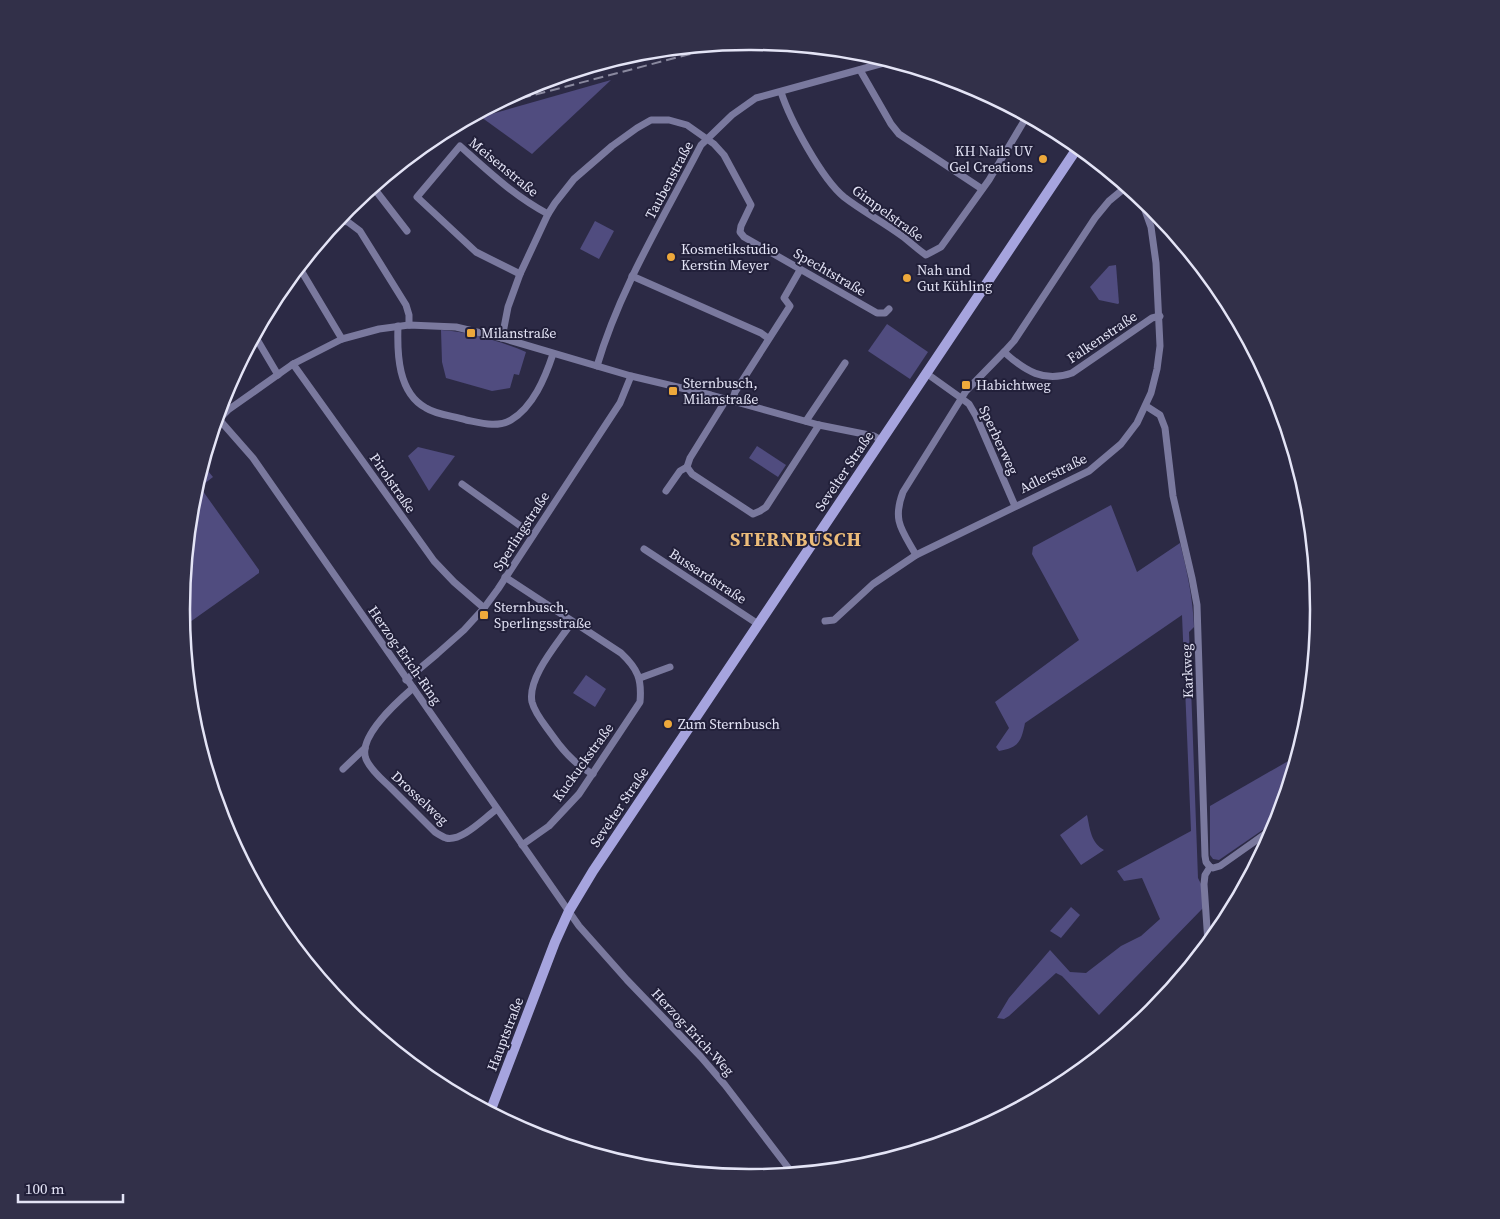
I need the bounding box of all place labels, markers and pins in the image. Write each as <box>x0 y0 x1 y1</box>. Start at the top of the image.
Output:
place label: KH Nails UV Gel Creations <box>949 141 1034 177</box>
marker: KH Nails UV Gel Creations <box>1037 153 1049 165</box>
place label: Kosmetikstudio Kerstin Meyer <box>681 239 779 275</box>
marker: Kosmetikstudio Kerstin Meyer <box>665 251 677 263</box>
place label: Nah und Gut Kühling <box>917 260 992 296</box>
marker: Nah und Gut Kühling <box>901 272 913 284</box>
place label: Milanstraße <box>481 323 556 343</box>
marker: Milanstraße <box>465 327 477 339</box>
place label: Sternbusch, Milanstraße <box>683 373 758 409</box>
place label: Habichtweg <box>976 375 1051 395</box>
marker: Habichtweg <box>960 379 972 391</box>
marker: Sternbusch, Milanstraße <box>667 385 679 397</box>
place label: Sternbusch, Sperlingsstraße <box>494 597 591 633</box>
marker: Sternbusch, Sperlingsstraße <box>478 609 490 621</box>
place label: Zum Sternbusch <box>678 714 780 734</box>
marker: Zum Sternbusch <box>662 718 674 730</box>

